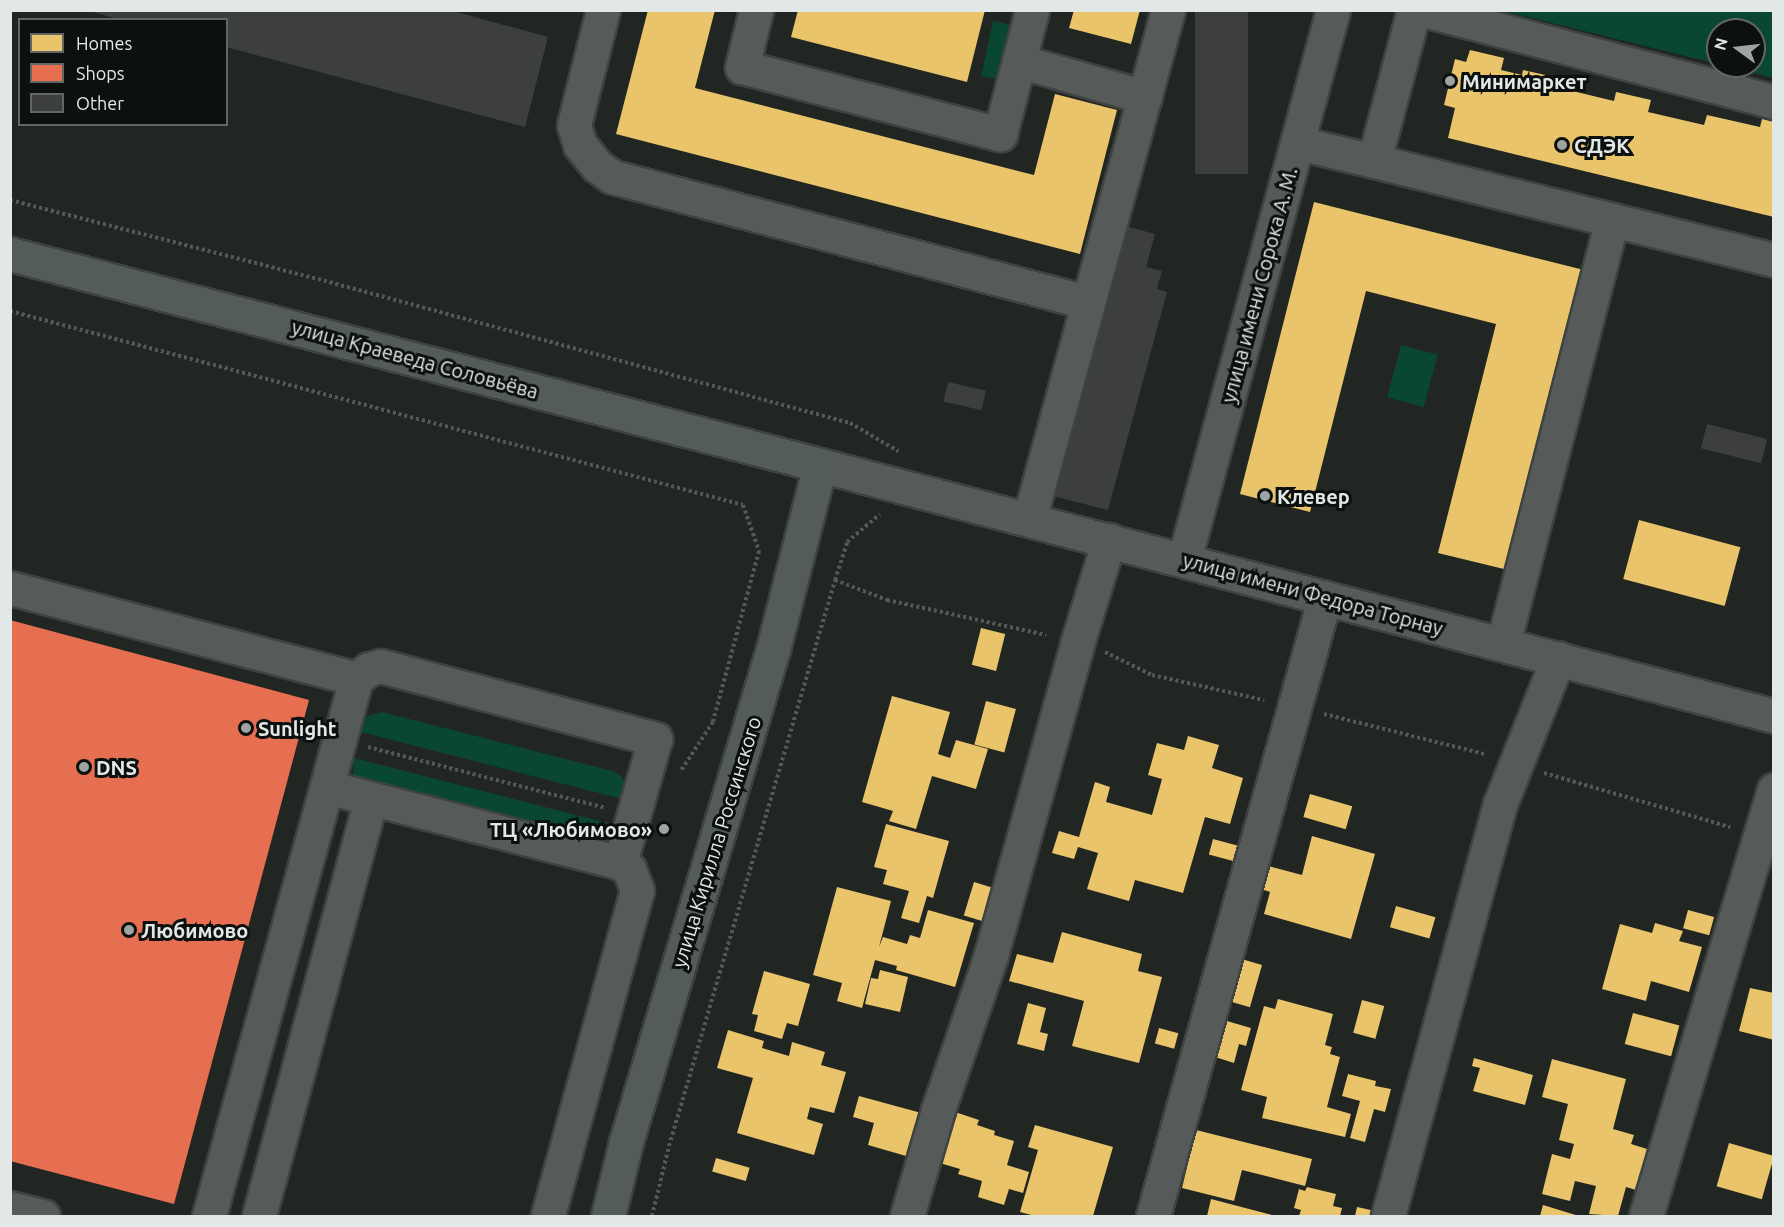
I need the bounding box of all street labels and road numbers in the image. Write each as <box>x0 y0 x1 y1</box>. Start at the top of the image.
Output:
street label: улица имени Сорока А. М. <box>1216 165 1302 405</box>
street label: улица Краеведа Соловьёва <box>289 315 541 403</box>
street label: улица имени Федора Торнау <box>1180 548 1446 640</box>
street label: улица Кирилла Россинского <box>666 714 766 970</box>

